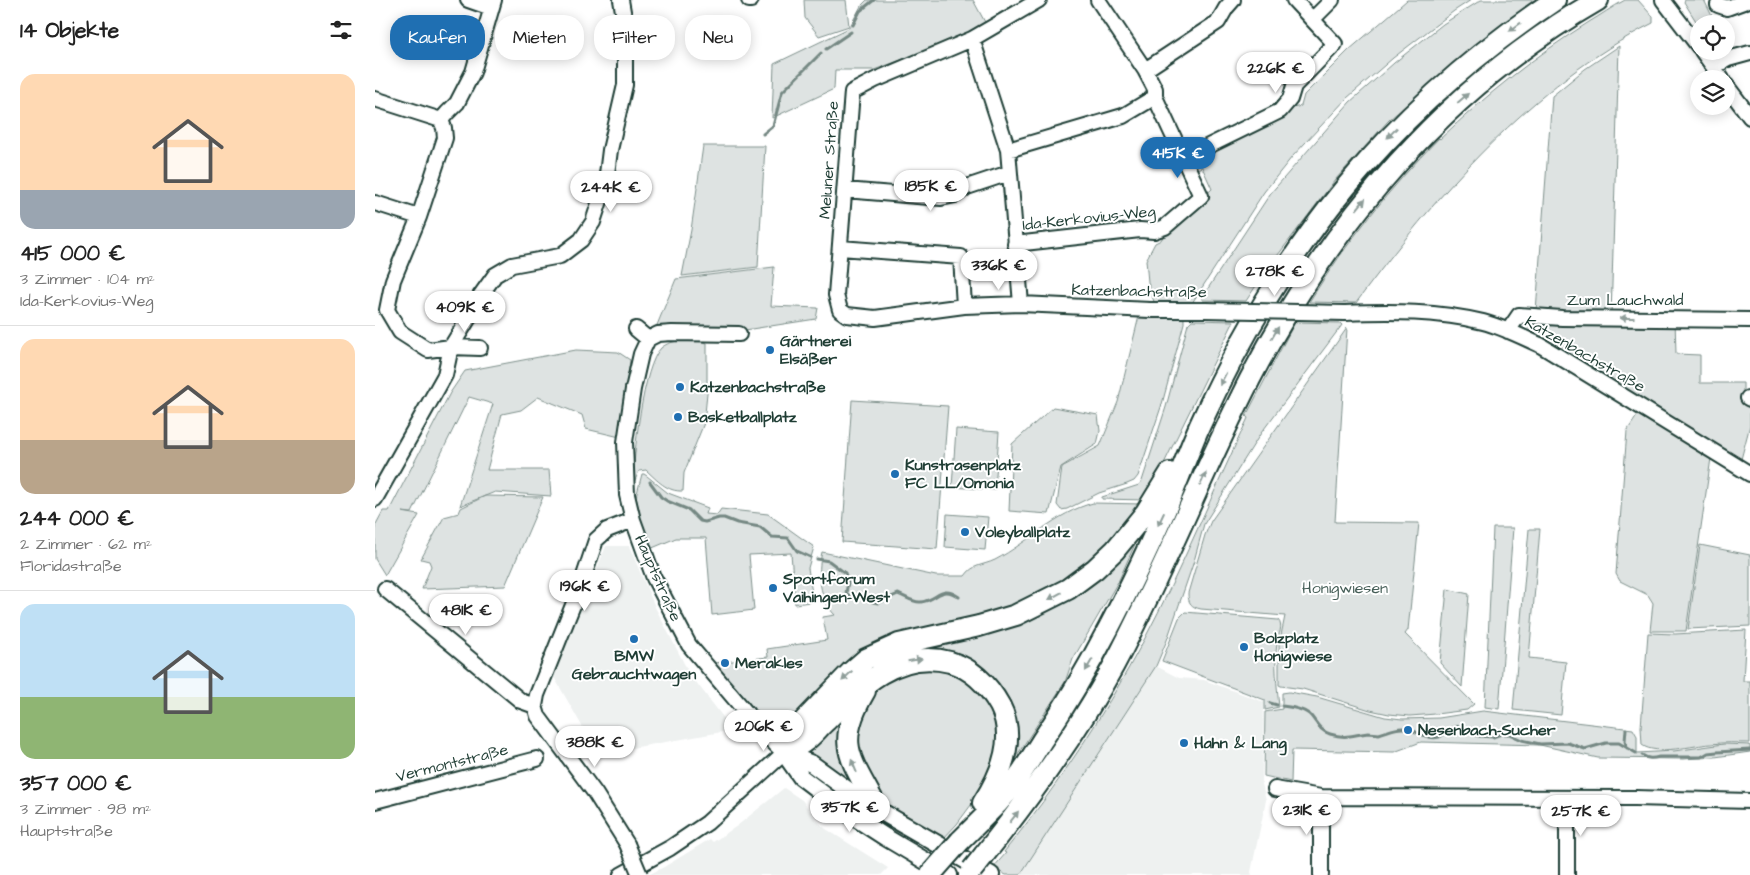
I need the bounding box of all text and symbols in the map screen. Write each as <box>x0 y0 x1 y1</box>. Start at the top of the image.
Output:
chip: Kaufen <box>390 15 485 60</box>
chip: Mieten <box>495 15 584 60</box>
chip: Filter <box>594 15 675 60</box>
chip: Neu <box>685 15 751 60</box>
map controls <box>1690 15 1735 115</box>
button: locate <box>1690 15 1735 60</box>
text: 14 Objekte <box>20 16 119 45</box>
icon: filters <box>327 16 355 44</box>
one-way arrow <box>1509 22 1522 33</box>
pin: 226K € <box>1235 52 1317 94</box>
text: 226K € <box>1247 57 1305 79</box>
button: layers <box>1690 70 1735 115</box>
one-way arrow <box>1457 92 1469 104</box>
street label: Meluner Straße <box>814 100 844 220</box>
icon: home <box>143 106 233 196</box>
one-way arrow <box>1386 127 1398 139</box>
pin: 415K € <box>1137 136 1219 179</box>
text: 415K € <box>1151 142 1205 164</box>
pin: 244K € <box>570 170 652 213</box>
pin: 185K € <box>890 170 972 212</box>
text: 185K € <box>905 175 957 197</box>
text: 244K € <box>581 176 641 198</box>
one-way arrow <box>1356 198 1367 211</box>
street label: Ida-Kerkovius-Weg <box>1021 200 1157 237</box>
text: 415 000 € <box>20 239 125 268</box>
pin: 336K € <box>958 248 1040 291</box>
text: 336K € <box>971 254 1027 276</box>
pin: 278K € <box>1234 254 1316 297</box>
text: 278K € <box>1246 260 1304 282</box>
text: 3 Zimmer · 104 m² <box>20 268 155 290</box>
street label: Katzenbachstraße <box>1071 279 1207 303</box>
street label: Zum Lauchwald <box>1567 289 1683 311</box>
text: Ida-Kerkovius-Weg <box>20 290 154 312</box>
pin: 409K € <box>424 290 506 333</box>
text: 409K € <box>436 296 494 318</box>
street label: Katzenbachstraße <box>1521 311 1649 398</box>
one-way arrow <box>1618 314 1634 322</box>
one-way arrow <box>1271 326 1279 341</box>
place label: Gärtnerei Elsäßer <box>780 330 852 370</box>
marker: Gärtnerei Elsäßer <box>764 344 776 356</box>
icon: home <box>143 372 233 462</box>
one-way arrow <box>1218 372 1226 386</box>
place label: Katzenbachstraße <box>690 376 826 398</box>
marker: Katzenbachstraße <box>674 381 686 393</box>
place label: Basketballplatz <box>688 406 798 428</box>
marker: Basketballplatz <box>672 411 684 423</box>
place label: Kunstrasenplatz FC LL/Omonia <box>905 454 1022 494</box>
marker: Kunstrasenplatz FC LL/Omonia <box>889 468 901 480</box>
one-way arrow <box>1200 472 1208 486</box>
text: 244 000 € <box>20 504 134 533</box>
one-way arrow <box>1157 512 1165 526</box>
place label: Voleyballplatz <box>974 521 1071 544</box>
marker: Voleyballplatz <box>959 526 971 538</box>
street label: Hauptstraße <box>629 531 687 625</box>
text: 2 Zimmer · 62 m² <box>20 533 152 555</box>
text: Floridastraße <box>20 555 122 577</box>
place label: Sportforum Vaihingen-West <box>782 568 891 610</box>
pin: 196K € <box>544 570 626 612</box>
text: 196K € <box>560 575 610 597</box>
park label: Honigwiesen <box>1302 577 1388 600</box>
marker: Sportforum Vaihingen-West <box>767 582 779 594</box>
one-way arrow <box>1048 592 1063 600</box>
pin: 481K € <box>425 594 507 636</box>
text: 481K € <box>440 599 492 621</box>
place label: Bolzplatz Honigwiese <box>1254 627 1332 669</box>
marker: BMW Gebrauchtwagen <box>628 633 640 645</box>
icon: home <box>143 637 233 727</box>
marker: Bolzplatz Honigwiese <box>1238 641 1250 653</box>
place label: BMW Gebrauchtwagen <box>572 645 696 687</box>
place label: Merakles <box>735 652 803 674</box>
one-way arrow <box>907 656 923 664</box>
marker: Merakles <box>719 657 731 669</box>
one-way arrow <box>1085 658 1094 671</box>
one-way arrow <box>841 670 853 682</box>
pin: 206K € <box>723 710 805 752</box>
text: 206K € <box>735 715 793 737</box>
place label: Nesenbach-Sucher <box>1418 719 1556 741</box>
marker: Nesenbach-Sucher <box>1402 724 1414 736</box>
pin: 388K € <box>554 726 636 768</box>
text: 388K € <box>566 731 624 753</box>
place label: Hahn & Lang <box>1194 732 1288 756</box>
marker: Hahn & Lang <box>1178 737 1190 749</box>
street label: Vermontstraße <box>394 738 511 788</box>
one-way arrow <box>850 758 857 773</box>
text: 357 000 € <box>20 769 132 798</box>
pin: 357K € <box>809 790 891 833</box>
pin: 231K € <box>1266 794 1348 836</box>
pin: 257K € <box>1540 794 1622 837</box>
text: 357K € <box>821 796 879 818</box>
text: 3 Zimmer · 98 m² <box>20 798 151 820</box>
text: 231K € <box>1283 799 1331 821</box>
text: 257K € <box>1551 800 1611 822</box>
one-way arrow <box>1009 811 1020 824</box>
text: Hauptstraße <box>20 820 113 842</box>

